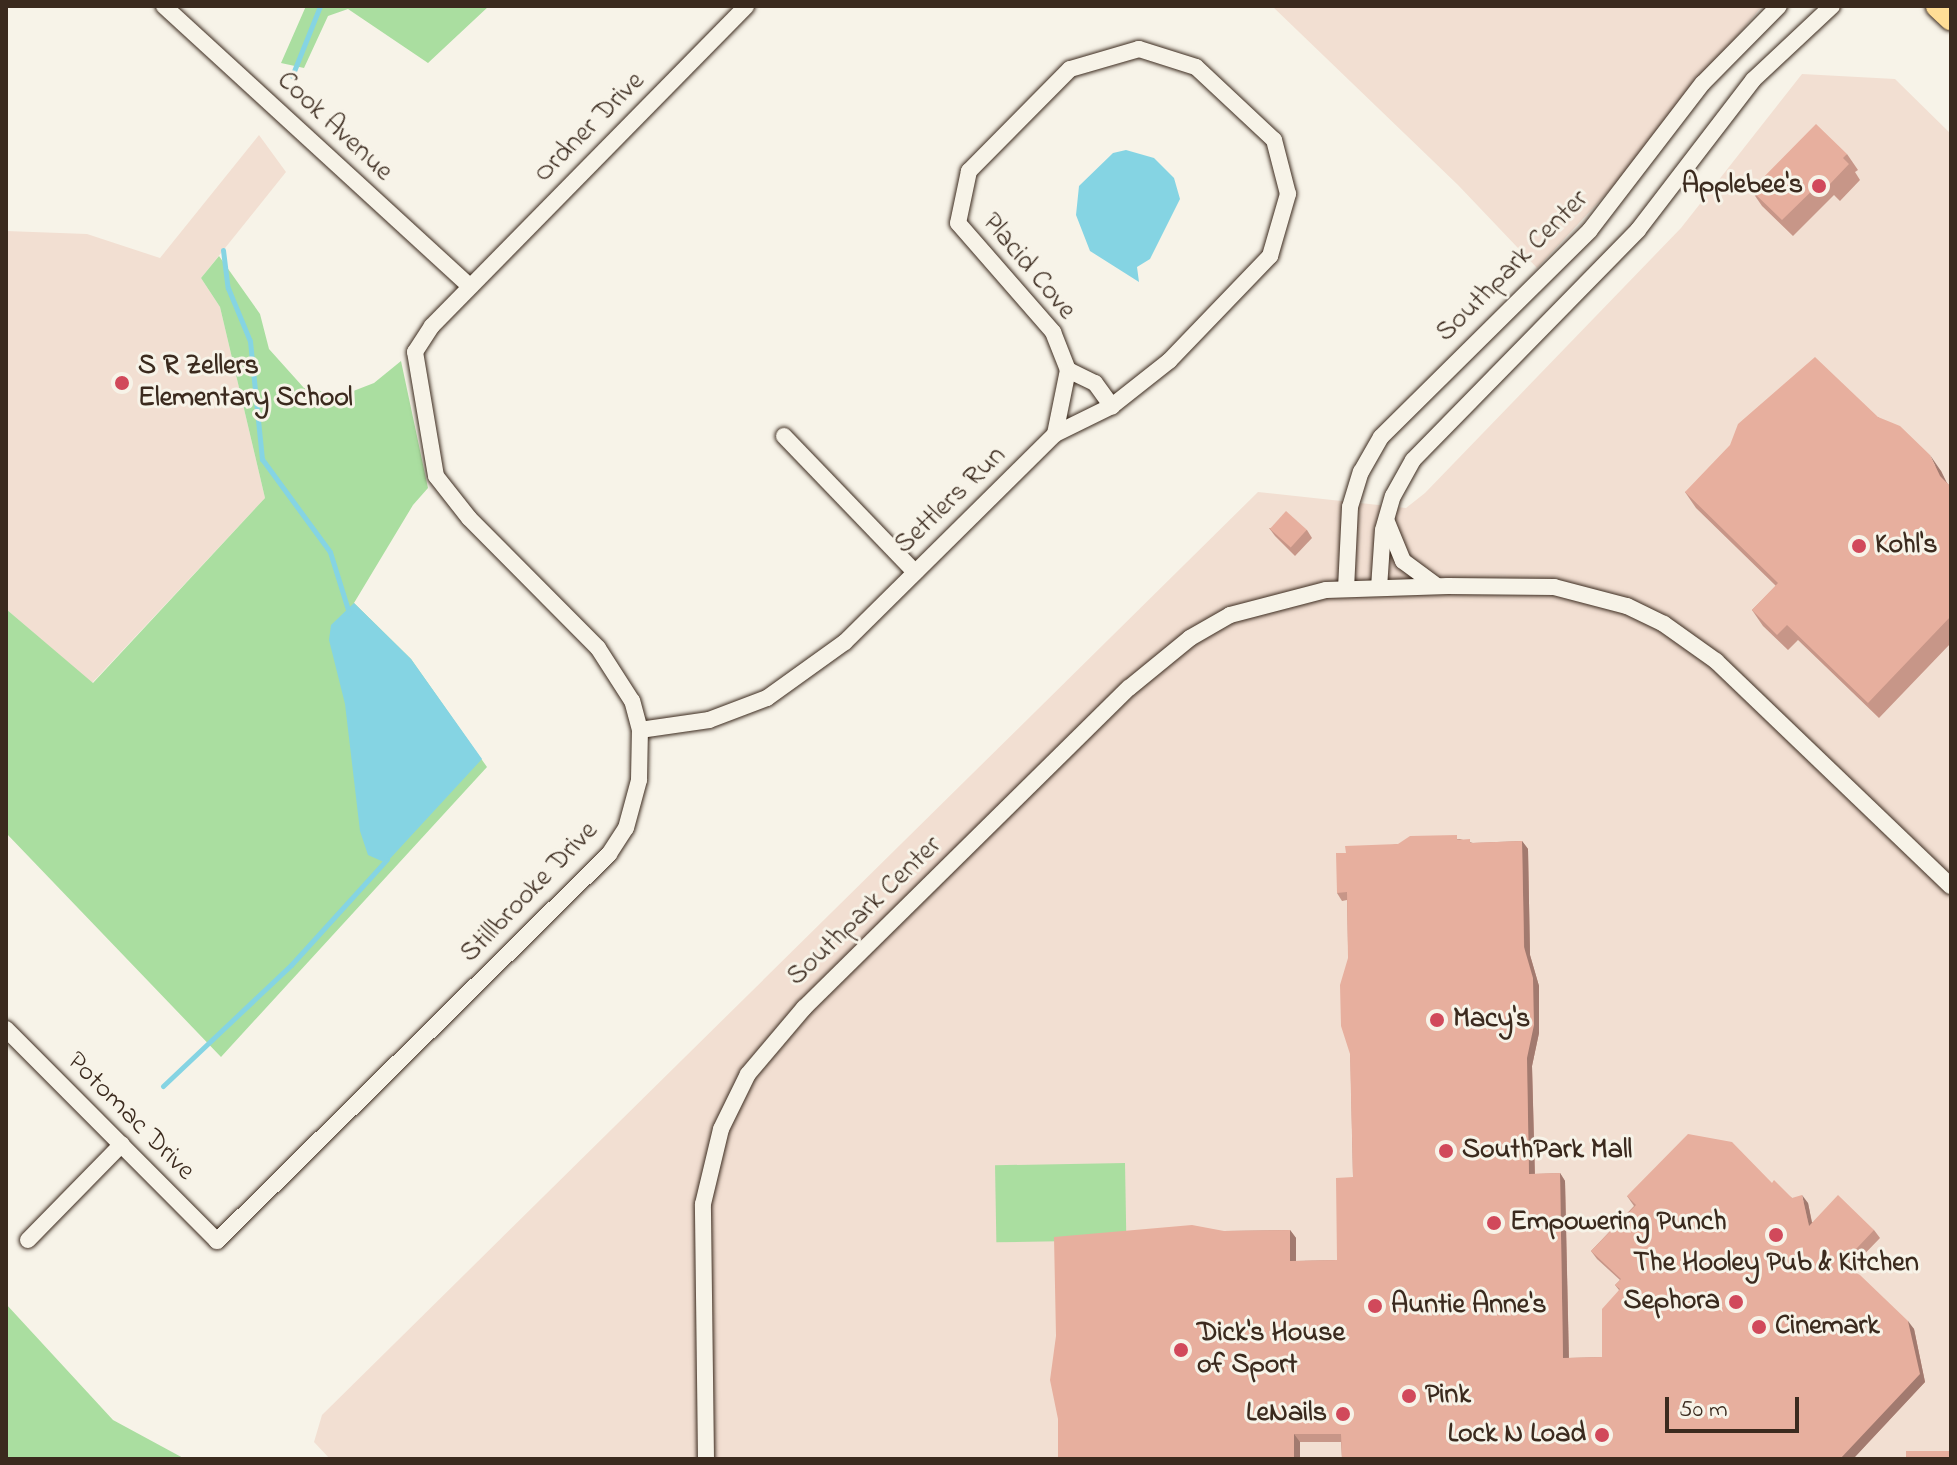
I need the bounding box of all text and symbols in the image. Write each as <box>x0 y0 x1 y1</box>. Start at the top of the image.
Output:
street label: Cook Avenue <box>269 65 399 189</box>
street label: Ordner Drive <box>527 65 653 191</box>
place label: Applebee's <box>1682 169 1803 203</box>
marker: Applebee's <box>1810 177 1828 195</box>
street label: Southpark Center <box>1430 184 1596 350</box>
street label: Placid Cove <box>974 207 1082 327</box>
place label: S R Zellers Elementary School <box>138 350 353 416</box>
marker: S R Zellers Elementary School <box>113 374 131 392</box>
street label: Settlers Run <box>888 440 1014 562</box>
place label: Kohl's <box>1875 529 1937 563</box>
marker: Kohl's <box>1850 537 1868 555</box>
street label: Stillbrooke Drive <box>454 815 606 971</box>
street label: Southpark Center <box>781 830 949 994</box>
place label: Macy's <box>1453 1003 1530 1037</box>
marker: Macy's <box>1428 1011 1446 1029</box>
street label: Potomac Drive <box>59 1046 201 1188</box>
place label: SouthPark Mall <box>1462 1134 1632 1168</box>
marker: SouthPark Mall <box>1437 1142 1455 1160</box>
place label: Empowering Punch <box>1510 1206 1727 1240</box>
marker: Empowering Punch <box>1485 1214 1503 1232</box>
marker: The Hooley Pub & Kitchen <box>1767 1226 1785 1244</box>
place label: The Hooley Pub & Kitchen <box>1633 1247 1919 1281</box>
place label: Sephora <box>1623 1285 1720 1319</box>
place label: Auntie Anne's <box>1391 1289 1547 1323</box>
marker: Sephora <box>1727 1293 1745 1311</box>
marker: Auntie Anne's <box>1366 1297 1384 1315</box>
place label: Cinemark <box>1775 1310 1880 1344</box>
place label: Dick's House of Sport <box>1197 1317 1345 1383</box>
marker: Cinemark <box>1750 1318 1768 1336</box>
marker: Dick's House of Sport <box>1172 1341 1190 1359</box>
place label: Pink <box>1425 1379 1471 1413</box>
scale bar <box>1669 1381 1803 1431</box>
marker: Pink <box>1400 1387 1418 1405</box>
text: 50 m <box>1679 1393 1728 1428</box>
place label: LeNails <box>1246 1397 1327 1431</box>
marker: LeNails <box>1334 1405 1352 1423</box>
place label: Lock N Load <box>1448 1418 1586 1452</box>
marker: Lock N Load <box>1593 1426 1611 1444</box>

